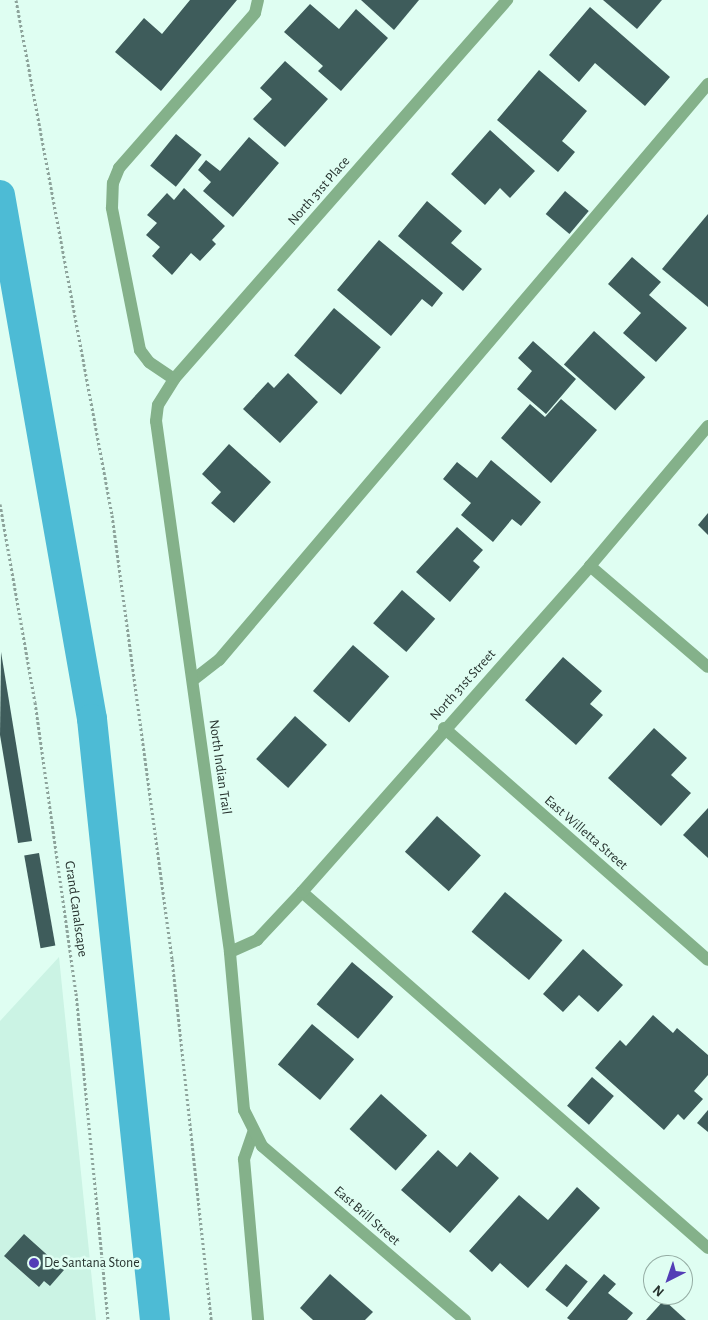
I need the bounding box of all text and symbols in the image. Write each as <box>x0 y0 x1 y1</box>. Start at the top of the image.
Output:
street label: North 31st Place <box>284 153 354 229</box>
street label: North 31st Street <box>427 646 499 724</box>
street label: North Indian Trail <box>205 719 235 815</box>
street label: East Willetta Street <box>541 792 631 874</box>
street label: Grand Canalscape <box>61 860 91 958</box>
street label: East Brill Street <box>330 1183 404 1249</box>
place label: De Santana Stone <box>44 1255 140 1271</box>
north arrow <box>643 1255 693 1305</box>
marker: De Santana Stone <box>28 1257 40 1269</box>
text: N <box>651 1282 667 1299</box>

